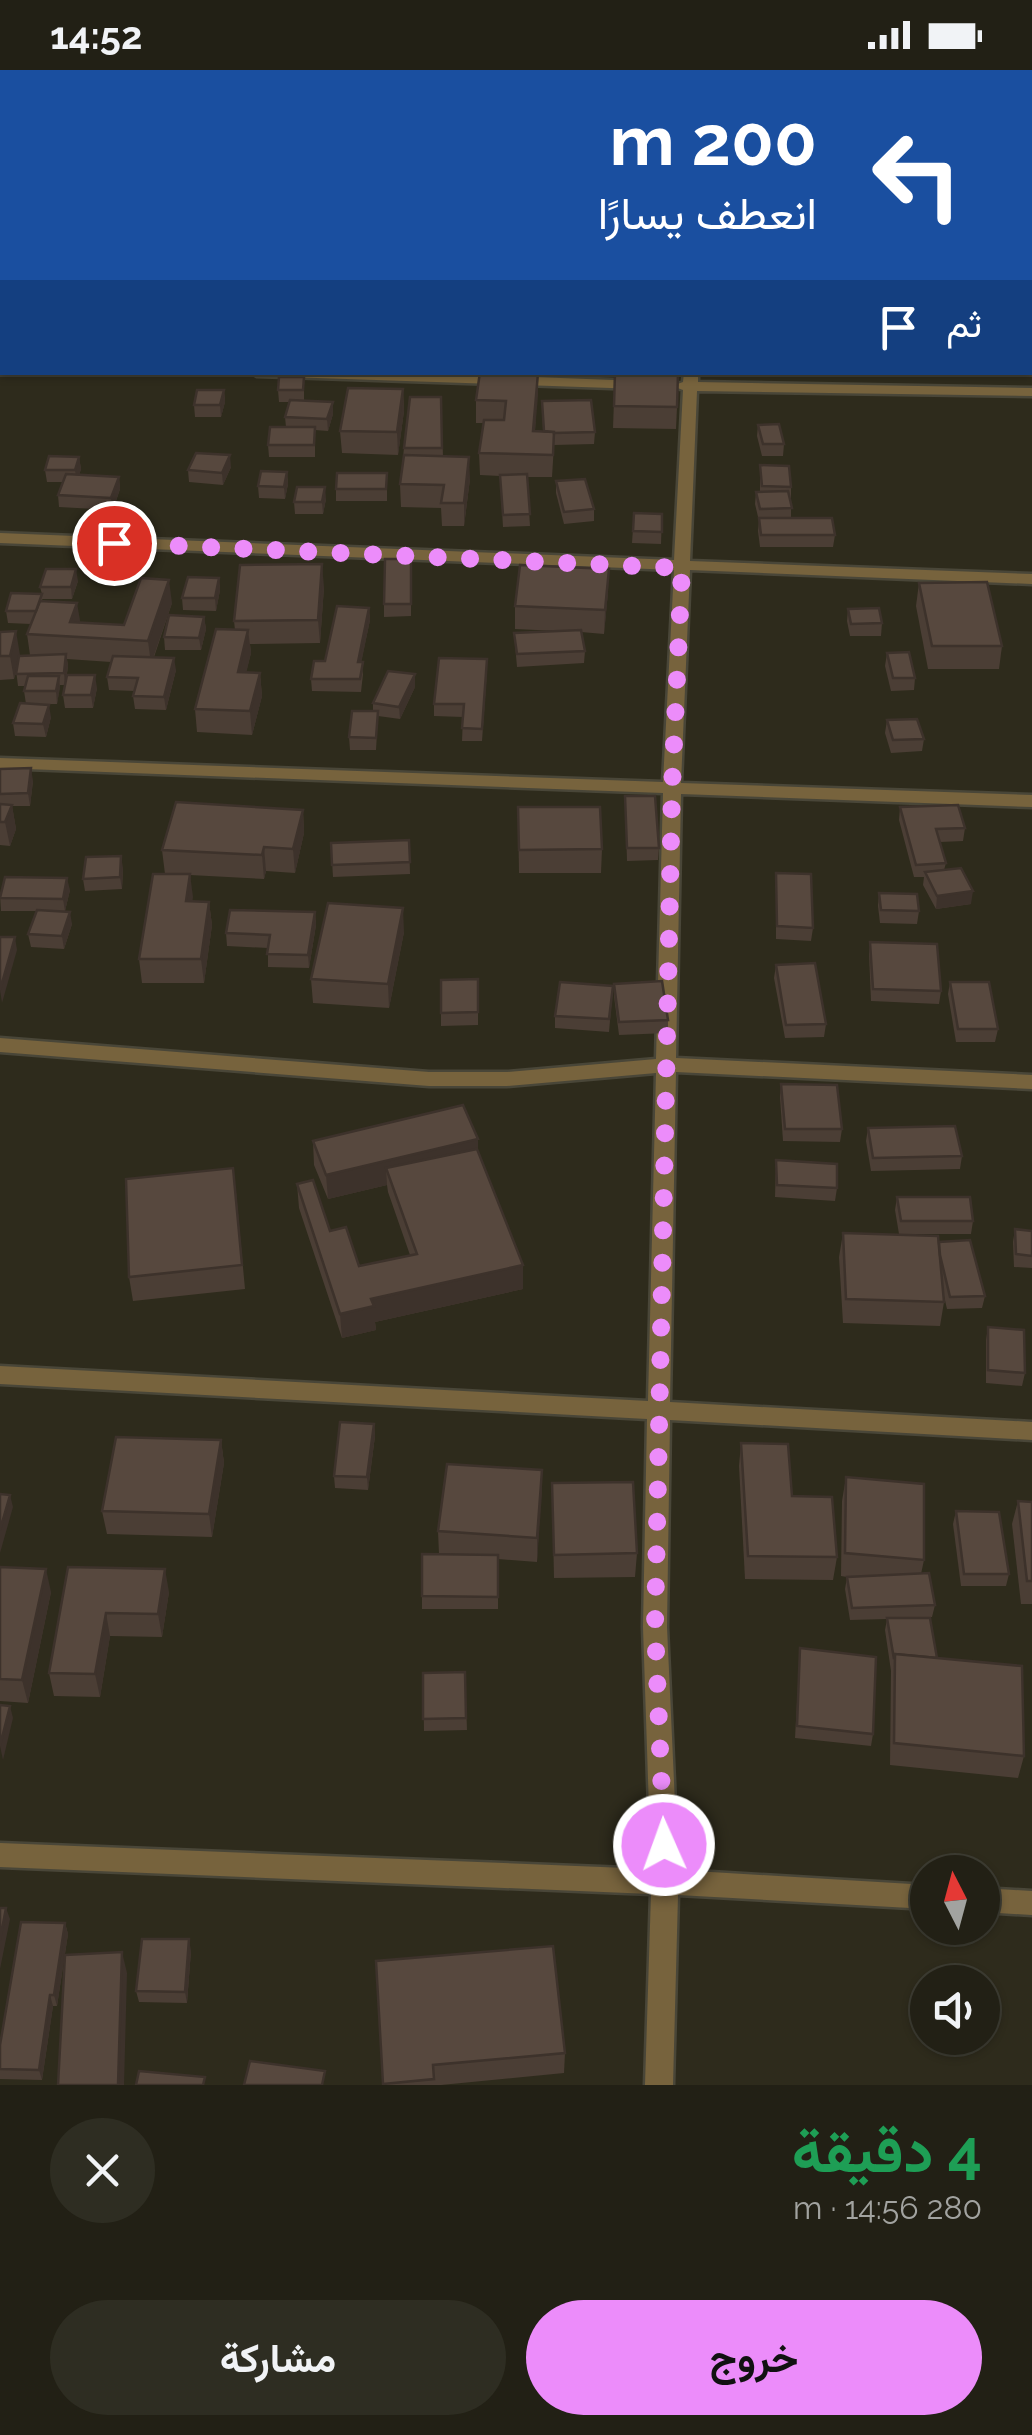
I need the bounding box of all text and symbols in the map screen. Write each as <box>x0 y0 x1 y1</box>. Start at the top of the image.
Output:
text: 14:52 <box>50 13 142 58</box>
text: 200 m <box>610 99 817 181</box>
icon: left <box>852 110 982 240</box>
text: انعطف يسارًا <box>598 187 817 240</box>
icon: arrive <box>871 300 926 355</box>
text: ثم <box>946 301 982 346</box>
pin <box>72 501 157 586</box>
icon: arrive <box>87 516 142 571</box>
position arrow <box>612 1793 716 1897</box>
north arrow <box>910 1855 1000 1945</box>
map controls <box>910 1855 1000 2055</box>
button: sound <box>910 1965 1000 2055</box>
text: 4 دقيقة <box>792 2116 982 2186</box>
button: close <box>50 2118 155 2223</box>
text: 280 m · 14:56 <box>793 2189 982 2226</box>
button: مشاركة <box>50 2300 506 2415</box>
button: خروج <box>526 2300 982 2415</box>

